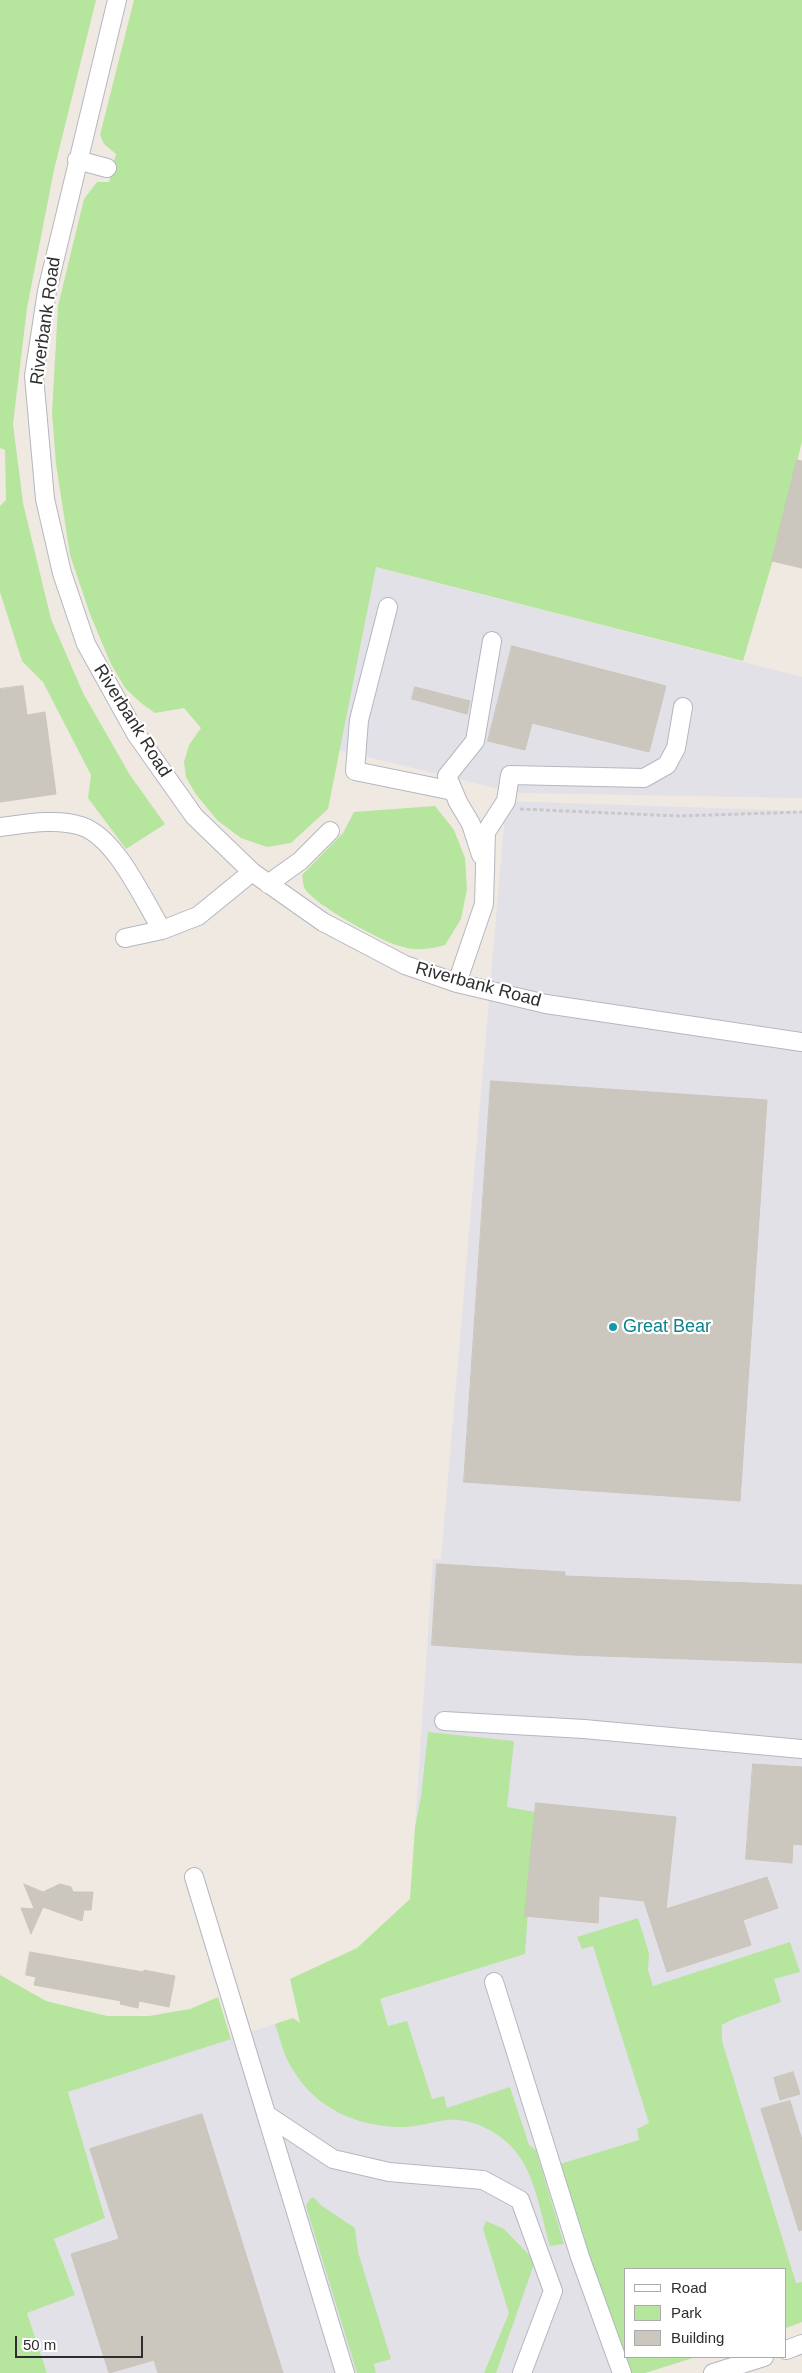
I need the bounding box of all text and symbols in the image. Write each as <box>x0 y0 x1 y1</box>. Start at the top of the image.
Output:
street label: Riverbank Road <box>26 256 66 386</box>
street label: Riverbank Road <box>89 661 175 781</box>
street label: Riverbank Road <box>413 958 543 1012</box>
place label: Great Bear <box>623 1316 711 1338</box>
marker: Great Bear <box>607 1321 619 1333</box>
legend <box>624 2268 787 2358</box>
text: Road <box>671 2279 707 2296</box>
text: Park <box>671 2304 702 2321</box>
scale bar <box>18 2326 145 2358</box>
text: Building <box>671 2329 724 2346</box>
text: 50 m <box>23 2336 56 2353</box>

